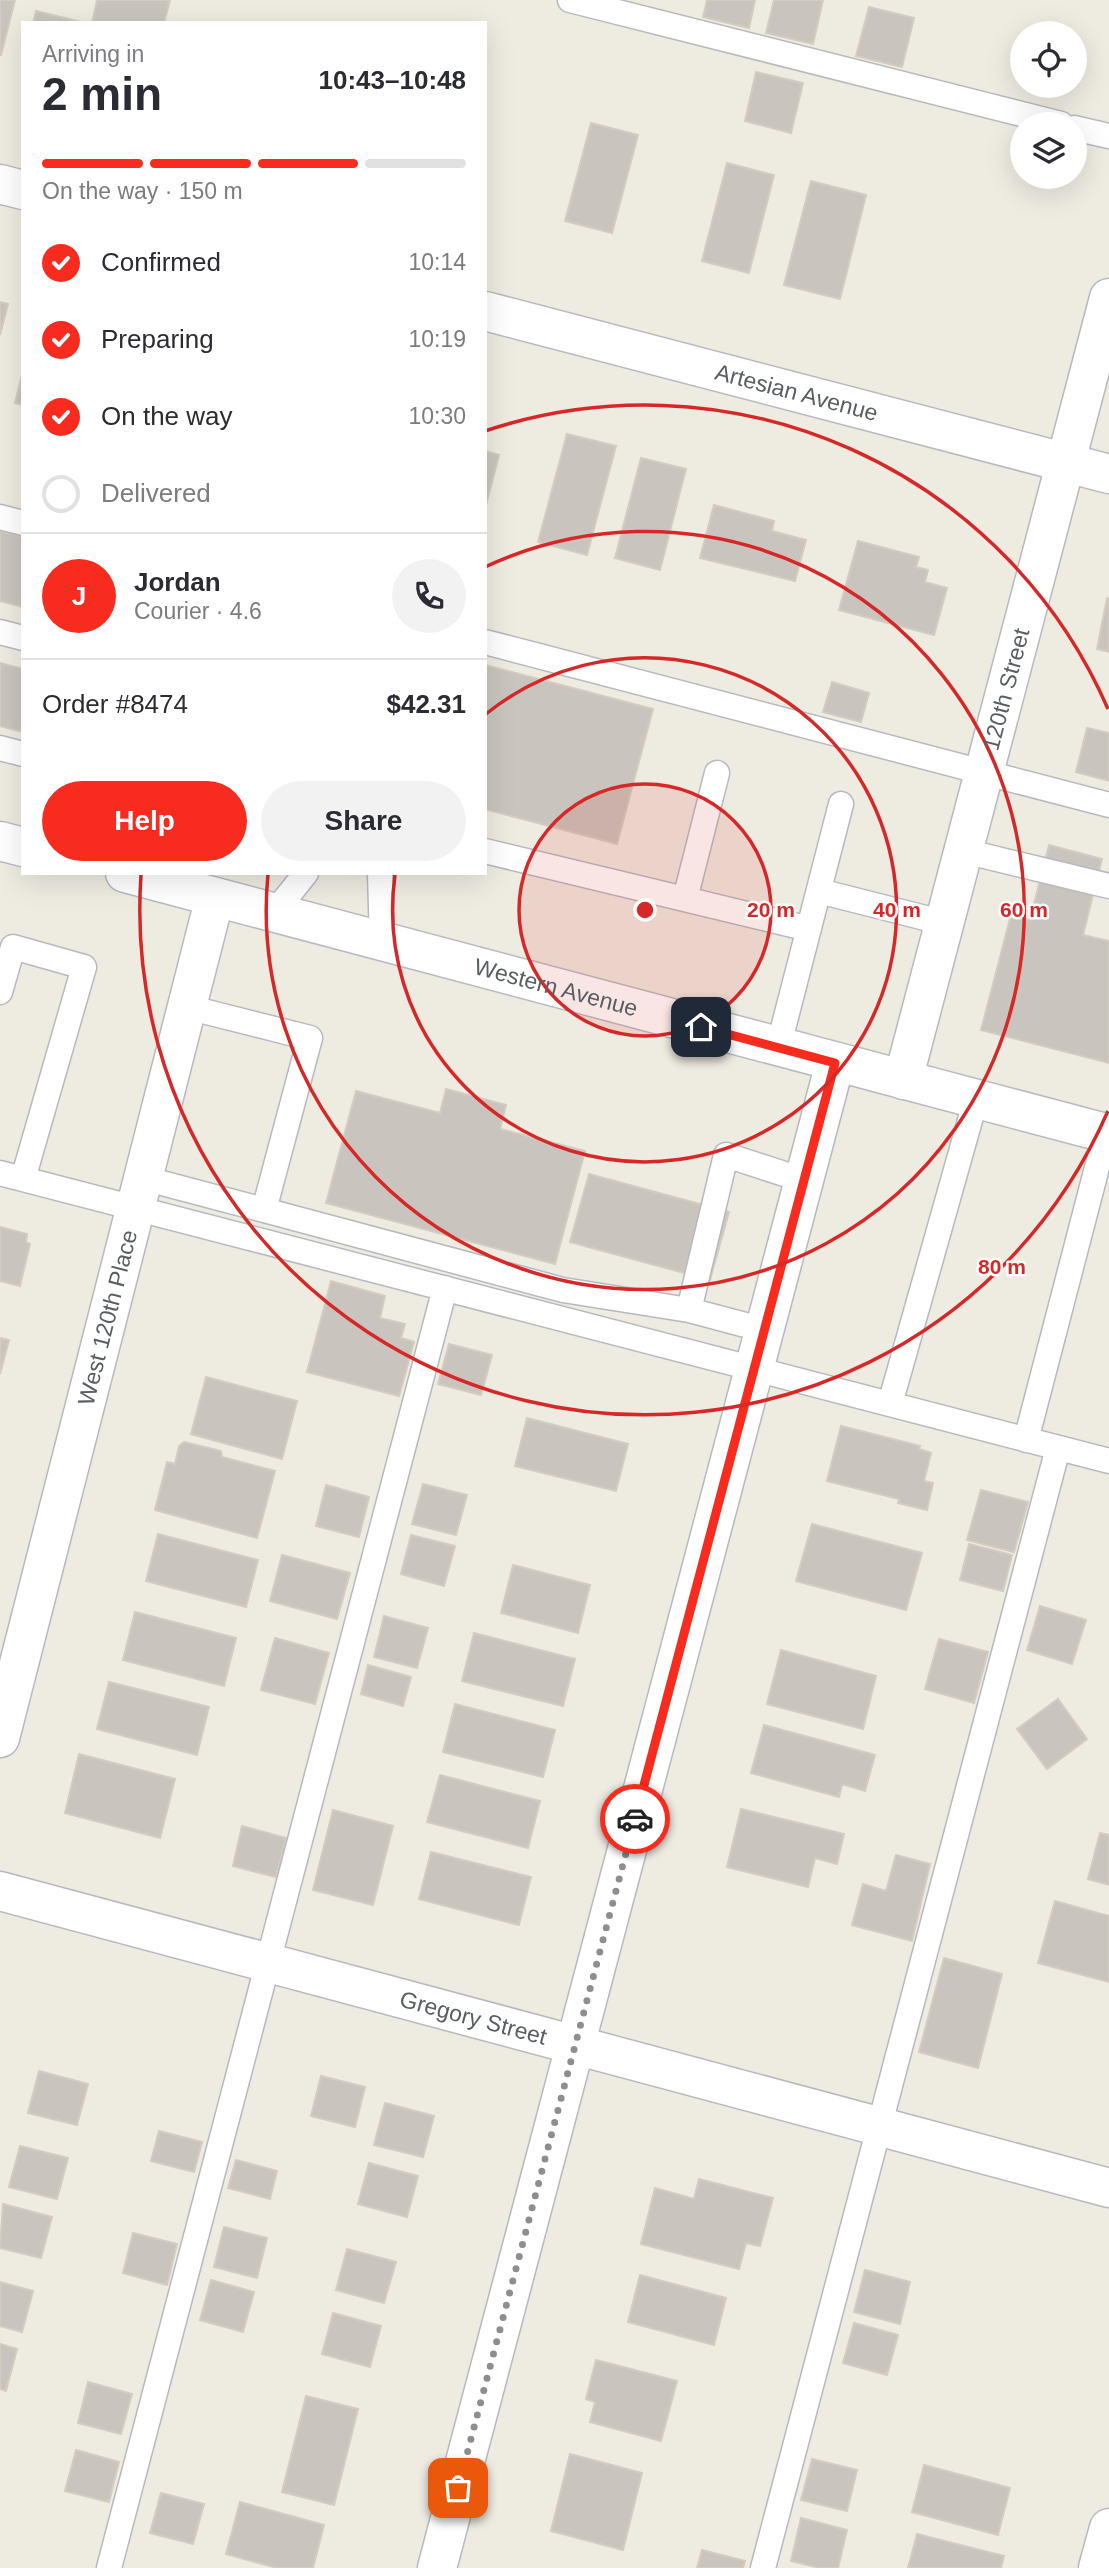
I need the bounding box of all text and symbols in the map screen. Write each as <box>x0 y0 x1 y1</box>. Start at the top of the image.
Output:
map controls <box>1010 21 1087 189</box>
button: locate <box>1010 21 1087 98</box>
text: Arriving in <box>42 41 144 67</box>
text: 10:43–10:48 <box>319 65 466 95</box>
text: 2 min <box>42 68 162 120</box>
button: layers <box>1010 112 1087 189</box>
text: On the way · 150 m <box>42 178 243 204</box>
icon: check <box>42 244 80 282</box>
text: Confirmed <box>101 247 221 277</box>
text: 10:14 <box>408 249 466 275</box>
icon: check <box>42 321 80 359</box>
text: Preparing <box>101 324 214 354</box>
text: 10:19 <box>408 326 466 352</box>
street label: Artesian Avenue <box>712 359 881 426</box>
icon: check <box>42 398 80 436</box>
text: On the way <box>101 401 233 431</box>
text: 10:30 <box>408 403 466 429</box>
text: Delivered <box>101 478 211 508</box>
button: phone <box>392 559 466 633</box>
text: Jordan <box>134 567 221 597</box>
text: J <box>72 581 86 611</box>
text: Courier · 4.6 <box>134 598 262 624</box>
street label: 120th Street <box>977 625 1035 753</box>
text: Order #8474 <box>42 689 188 719</box>
text: $42.31 <box>386 689 466 719</box>
button: Help <box>42 781 247 861</box>
button: Share <box>261 781 466 861</box>
centre of rings <box>633 898 657 922</box>
text: 20 m <box>747 898 795 921</box>
text: 40 m <box>873 898 921 921</box>
text: 60 m <box>1000 898 1048 921</box>
street label: Western Avenue <box>472 953 641 1021</box>
pin <box>671 997 731 1057</box>
icon: home <box>682 1008 720 1046</box>
street label: West 120th Place <box>73 1227 142 1408</box>
text: 80 m <box>978 1255 1026 1278</box>
courier <box>600 1784 670 1854</box>
icon: car <box>616 1800 654 1838</box>
street label: Gregory Street <box>397 1986 550 2050</box>
pin <box>428 2458 488 2518</box>
icon: bag <box>439 2469 477 2507</box>

